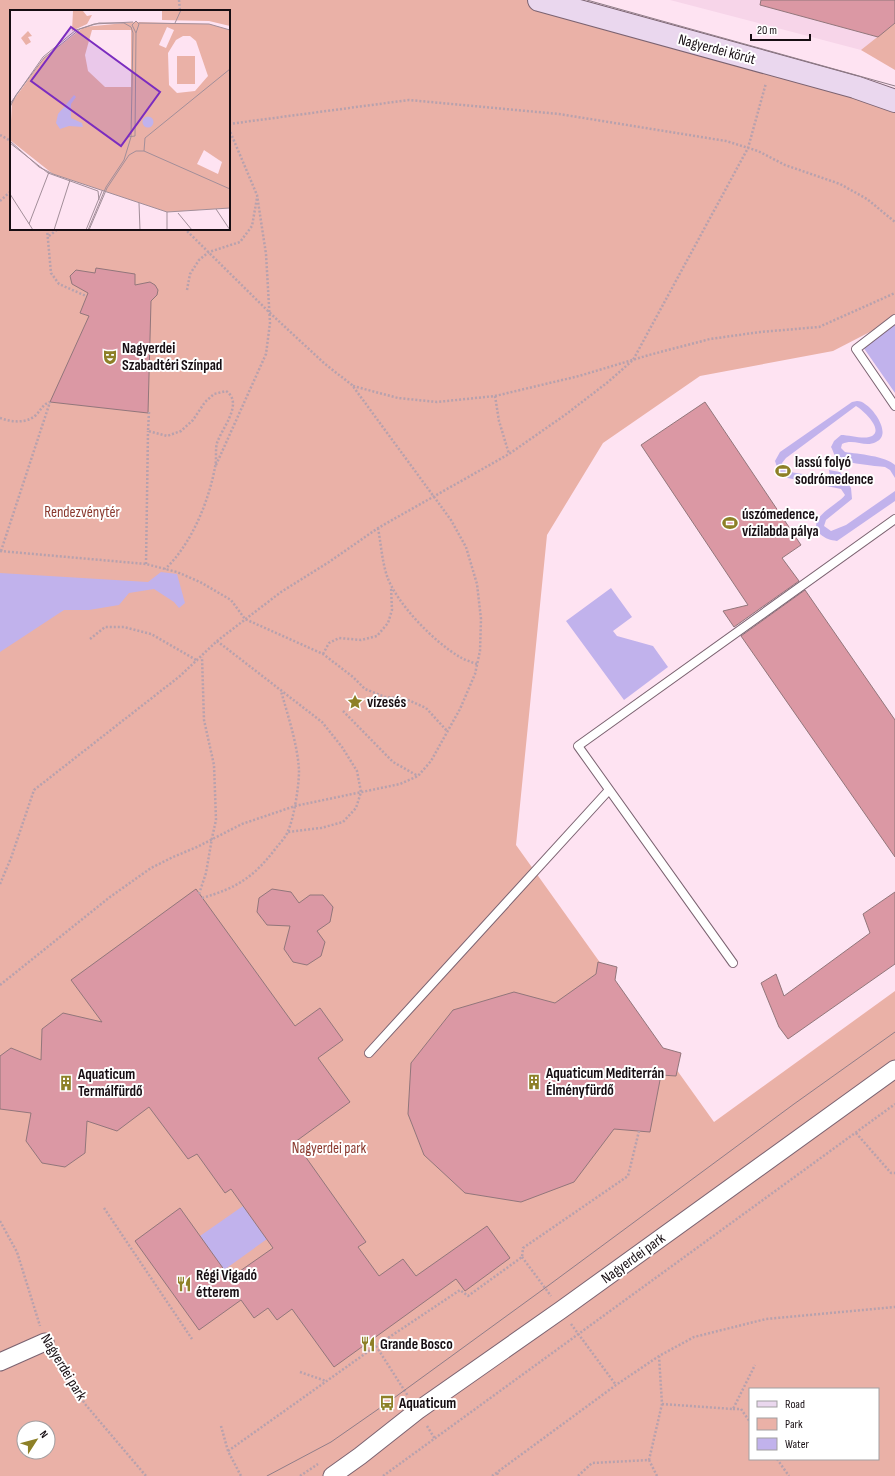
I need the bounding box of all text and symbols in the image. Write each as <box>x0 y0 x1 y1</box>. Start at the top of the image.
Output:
inset map <box>10 10 230 230</box>
scale bar <box>751 16 810 42</box>
text: 20 m <box>757 23 777 38</box>
street label: Nagyerdei körút <box>676 30 758 69</box>
place label: Nagyerdei Szabadtéri Színpad <box>122 339 222 375</box>
theatre icon: Nagyerdei Szabadtéri Színpad <box>101 348 119 366</box>
place label: lassú folyó sodrómedence <box>795 453 874 489</box>
sports icon: lassú folyó sodrómedence <box>774 462 792 480</box>
park label: Rendezvénytér <box>44 503 121 522</box>
place label: úszómedence, vízilabda pálya <box>742 505 819 541</box>
sports icon: úszómedence, vízilabda pálya <box>721 514 739 532</box>
place icon: vízesés <box>346 693 364 711</box>
place label: vízesés <box>367 693 406 712</box>
place label: Aquaticum Mediterrán Élményfürdő <box>545 1064 664 1100</box>
place label: Aquaticum Termálfürdő <box>77 1065 143 1101</box>
building icon: Aquaticum Mediterrán Élményfürdő <box>525 1073 543 1091</box>
building icon: Aquaticum Termálfürdő <box>57 1074 75 1092</box>
park label: Nagyerdei park <box>292 1139 366 1158</box>
street label: Nagyerdei park <box>598 1229 669 1288</box>
place label: Régi Vigadó étterem <box>196 1266 257 1302</box>
restaurant icon: Régi Vigadó étterem <box>175 1275 193 1293</box>
street label: Nagyerdei park <box>36 1330 91 1404</box>
restaurant icon: Grande Bosco <box>359 1335 377 1353</box>
place label: Grande Bosco <box>380 1335 453 1354</box>
legend <box>749 1388 879 1460</box>
bus stop icon: Aquaticum <box>378 1394 396 1412</box>
place label: Aquaticum <box>398 1394 456 1413</box>
text: Road <box>785 1397 805 1412</box>
text: Park <box>785 1417 803 1432</box>
north arrow <box>16 1420 56 1460</box>
text: N <box>37 1428 51 1441</box>
text: Water <box>785 1437 809 1452</box>

